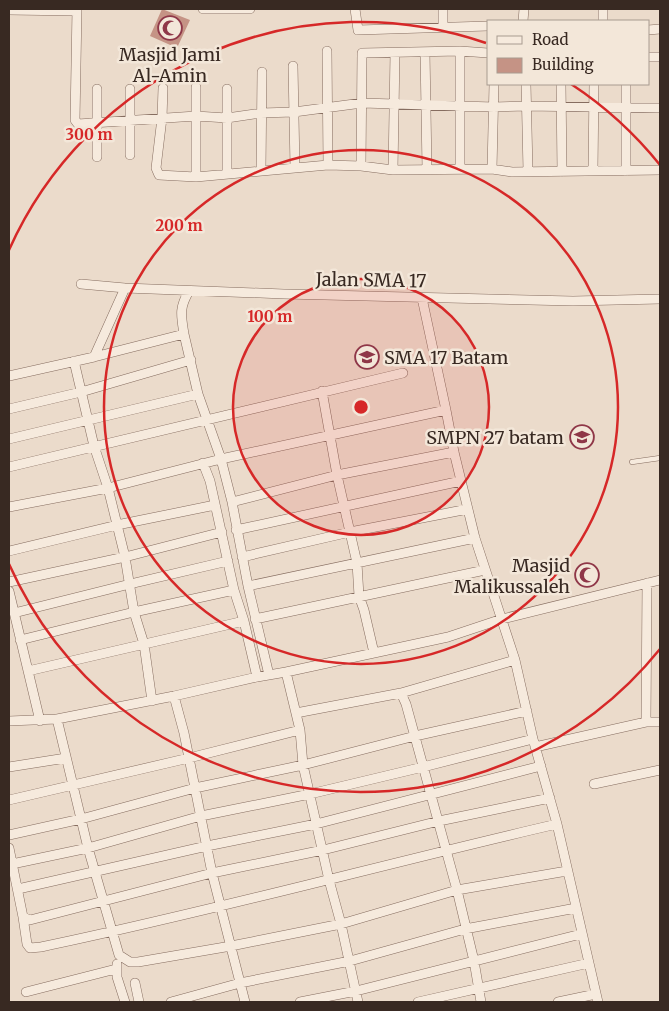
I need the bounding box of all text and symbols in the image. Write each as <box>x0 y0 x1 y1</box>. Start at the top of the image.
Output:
mosque icon: Masjid Jami Al-Amin <box>157 15 183 41</box>
legend <box>487 20 649 85</box>
text: Road <box>532 30 568 49</box>
place label: Masjid Jami Al-Amin <box>119 43 221 87</box>
text: Building <box>532 55 594 74</box>
text: 300 m <box>65 125 113 144</box>
text: 200 m <box>155 216 203 235</box>
street label: Jalan SMA 17 <box>314 268 427 292</box>
text: 100 m <box>248 307 292 326</box>
school or university icon: SMA 17 Batam <box>354 344 380 370</box>
place label: SMA 17 Batam <box>384 346 508 369</box>
centre of rings <box>352 398 370 416</box>
school or university icon: SMPN 27 batam <box>569 424 595 450</box>
place label: SMPN 27 batam <box>426 426 564 449</box>
place label: Masjid Malikussaleh <box>454 554 570 598</box>
mosque icon: Masjid Malikussaleh <box>574 562 600 588</box>

